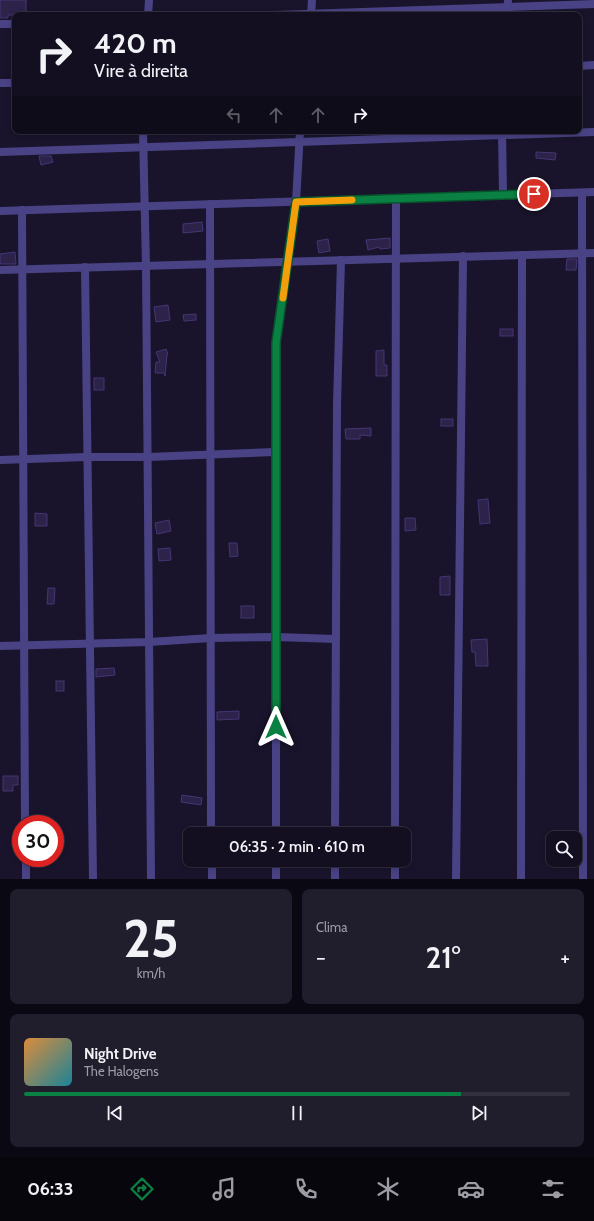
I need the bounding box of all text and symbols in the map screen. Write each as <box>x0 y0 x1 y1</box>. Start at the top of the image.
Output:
text: 420 m <box>94 26 177 60</box>
icon: right <box>28 28 80 80</box>
text: Vire à direita <box>94 60 188 82</box>
icon: left <box>223 104 245 126</box>
icon: ahead <box>265 104 287 126</box>
icon: ahead <box>307 104 329 126</box>
icon: right <box>349 104 371 126</box>
pin <box>517 177 551 211</box>
icon: arrive <box>523 183 545 205</box>
position arrow <box>255 706 297 748</box>
speed limit sign: 30 <box>12 815 64 867</box>
map controls <box>546 831 582 867</box>
button: search <box>546 831 582 867</box>
text: 06:35 · 2 min · 610 m <box>229 838 365 856</box>
text: 25 <box>123 907 179 970</box>
text: Clima <box>316 919 347 935</box>
text: 21° <box>425 939 461 976</box>
text: − <box>316 944 326 971</box>
text: + <box>560 944 570 971</box>
text: km/h <box>137 965 165 981</box>
text: Night Drive <box>84 1045 157 1063</box>
text: The Halogens <box>84 1063 159 1079</box>
icon: previous <box>104 1102 126 1124</box>
icon: pause <box>286 1102 308 1124</box>
icon: next <box>468 1102 490 1124</box>
icon: directions <box>128 1175 156 1203</box>
icon: music <box>210 1175 238 1203</box>
icon: phone <box>292 1175 320 1203</box>
icon: climate <box>374 1175 402 1203</box>
icon: car <box>457 1175 485 1203</box>
icon: filters <box>539 1175 567 1203</box>
text: 06:33 <box>27 1178 73 1200</box>

